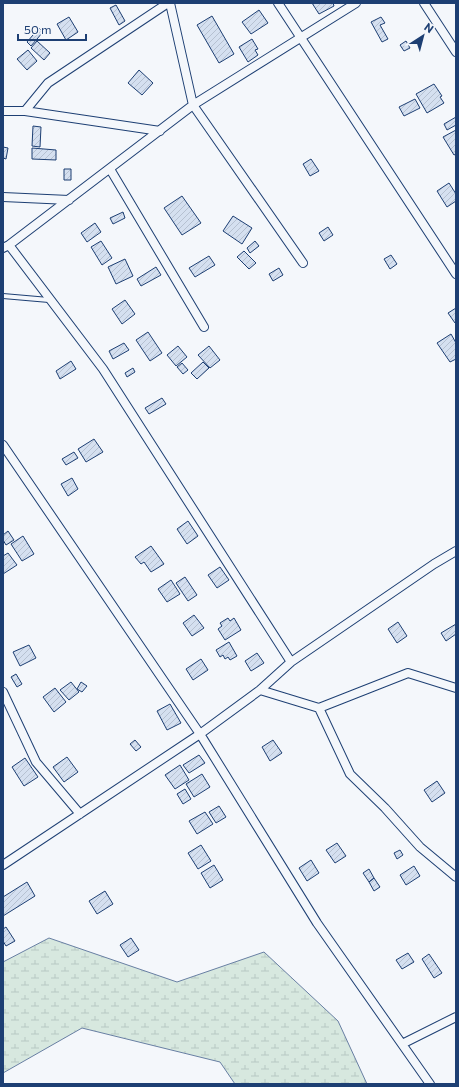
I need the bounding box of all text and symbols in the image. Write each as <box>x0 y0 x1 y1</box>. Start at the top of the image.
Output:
scale bar <box>18 16 86 42</box>
north arrow <box>403 16 443 56</box>
text: N <box>422 20 436 35</box>
text: 50 m <box>24 22 52 36</box>

